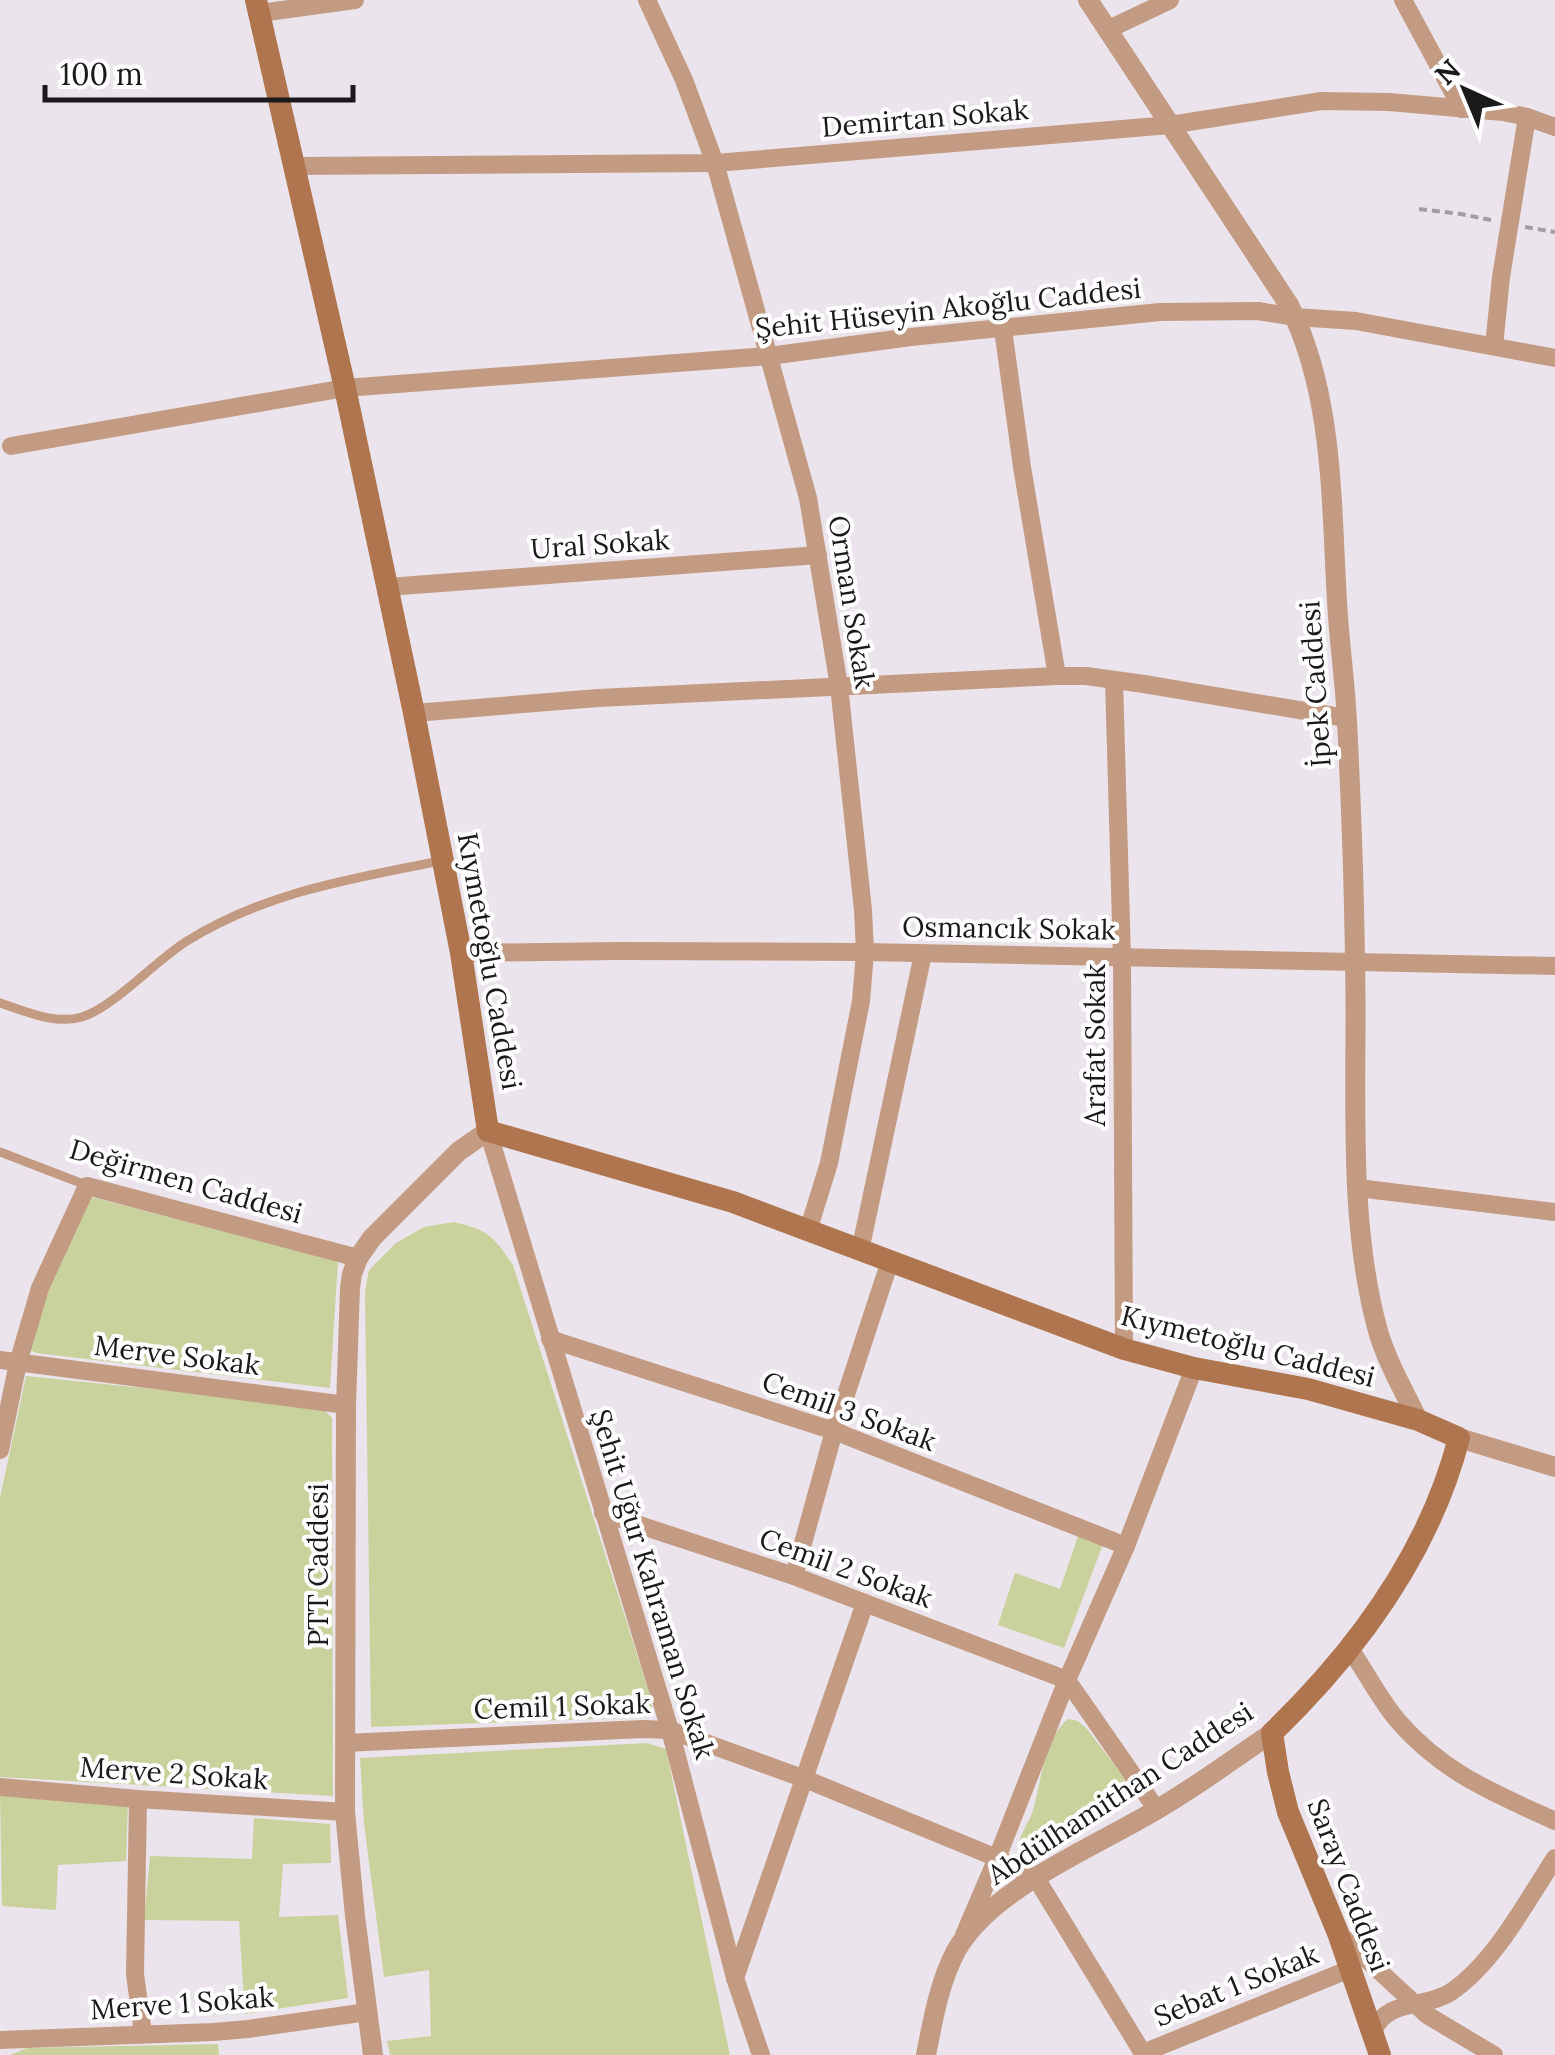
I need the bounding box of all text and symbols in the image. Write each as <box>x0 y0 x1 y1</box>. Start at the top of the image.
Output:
scale bar <box>45 40 352 102</box>
north arrow <box>1415 40 1515 140</box>
text: N <box>1427 52 1468 92</box>
text: 100 m <box>60 55 143 93</box>
street label: Demirtan Sokak <box>820 91 1030 145</box>
street label: Şehit Hüseyin Akoğlu Caddesi <box>753 270 1143 346</box>
street label: Orman Sokak <box>821 513 883 691</box>
street label: Ural Sokak <box>529 521 671 567</box>
street label: İpek Caddesi <box>1291 600 1339 768</box>
street label: Kıymetoğlu Caddesi <box>450 830 530 1092</box>
street label: Osmancık Sokak <box>902 908 1116 948</box>
street label: Arafat Sokak <box>1077 964 1113 1127</box>
street label: Değirmen Caddesi <box>66 1131 306 1231</box>
street label: Kıymetoğlu Caddesi <box>1117 1297 1379 1395</box>
street label: Merve Sokak <box>92 1327 262 1383</box>
street label: Cemil 3 Sokak <box>757 1363 941 1459</box>
street label: Şehit Uğur Kahraman Sokak <box>583 1405 723 1763</box>
street label: PTT Caddesi <box>300 1483 336 1647</box>
street label: Cemil 2 Sokak <box>754 1520 938 1616</box>
street label: Cemil 1 Sokak <box>473 1685 651 1727</box>
street label: Abdülhamithan Caddesi <box>980 1694 1260 1893</box>
street label: Merve 2 Sokak <box>79 1748 269 1798</box>
street label: Saray Caddesi <box>1300 1794 1398 1976</box>
street label: Sebat 1 Sokak <box>1149 1936 1323 2034</box>
street label: Merve 1 Sokak <box>89 1979 275 2027</box>

